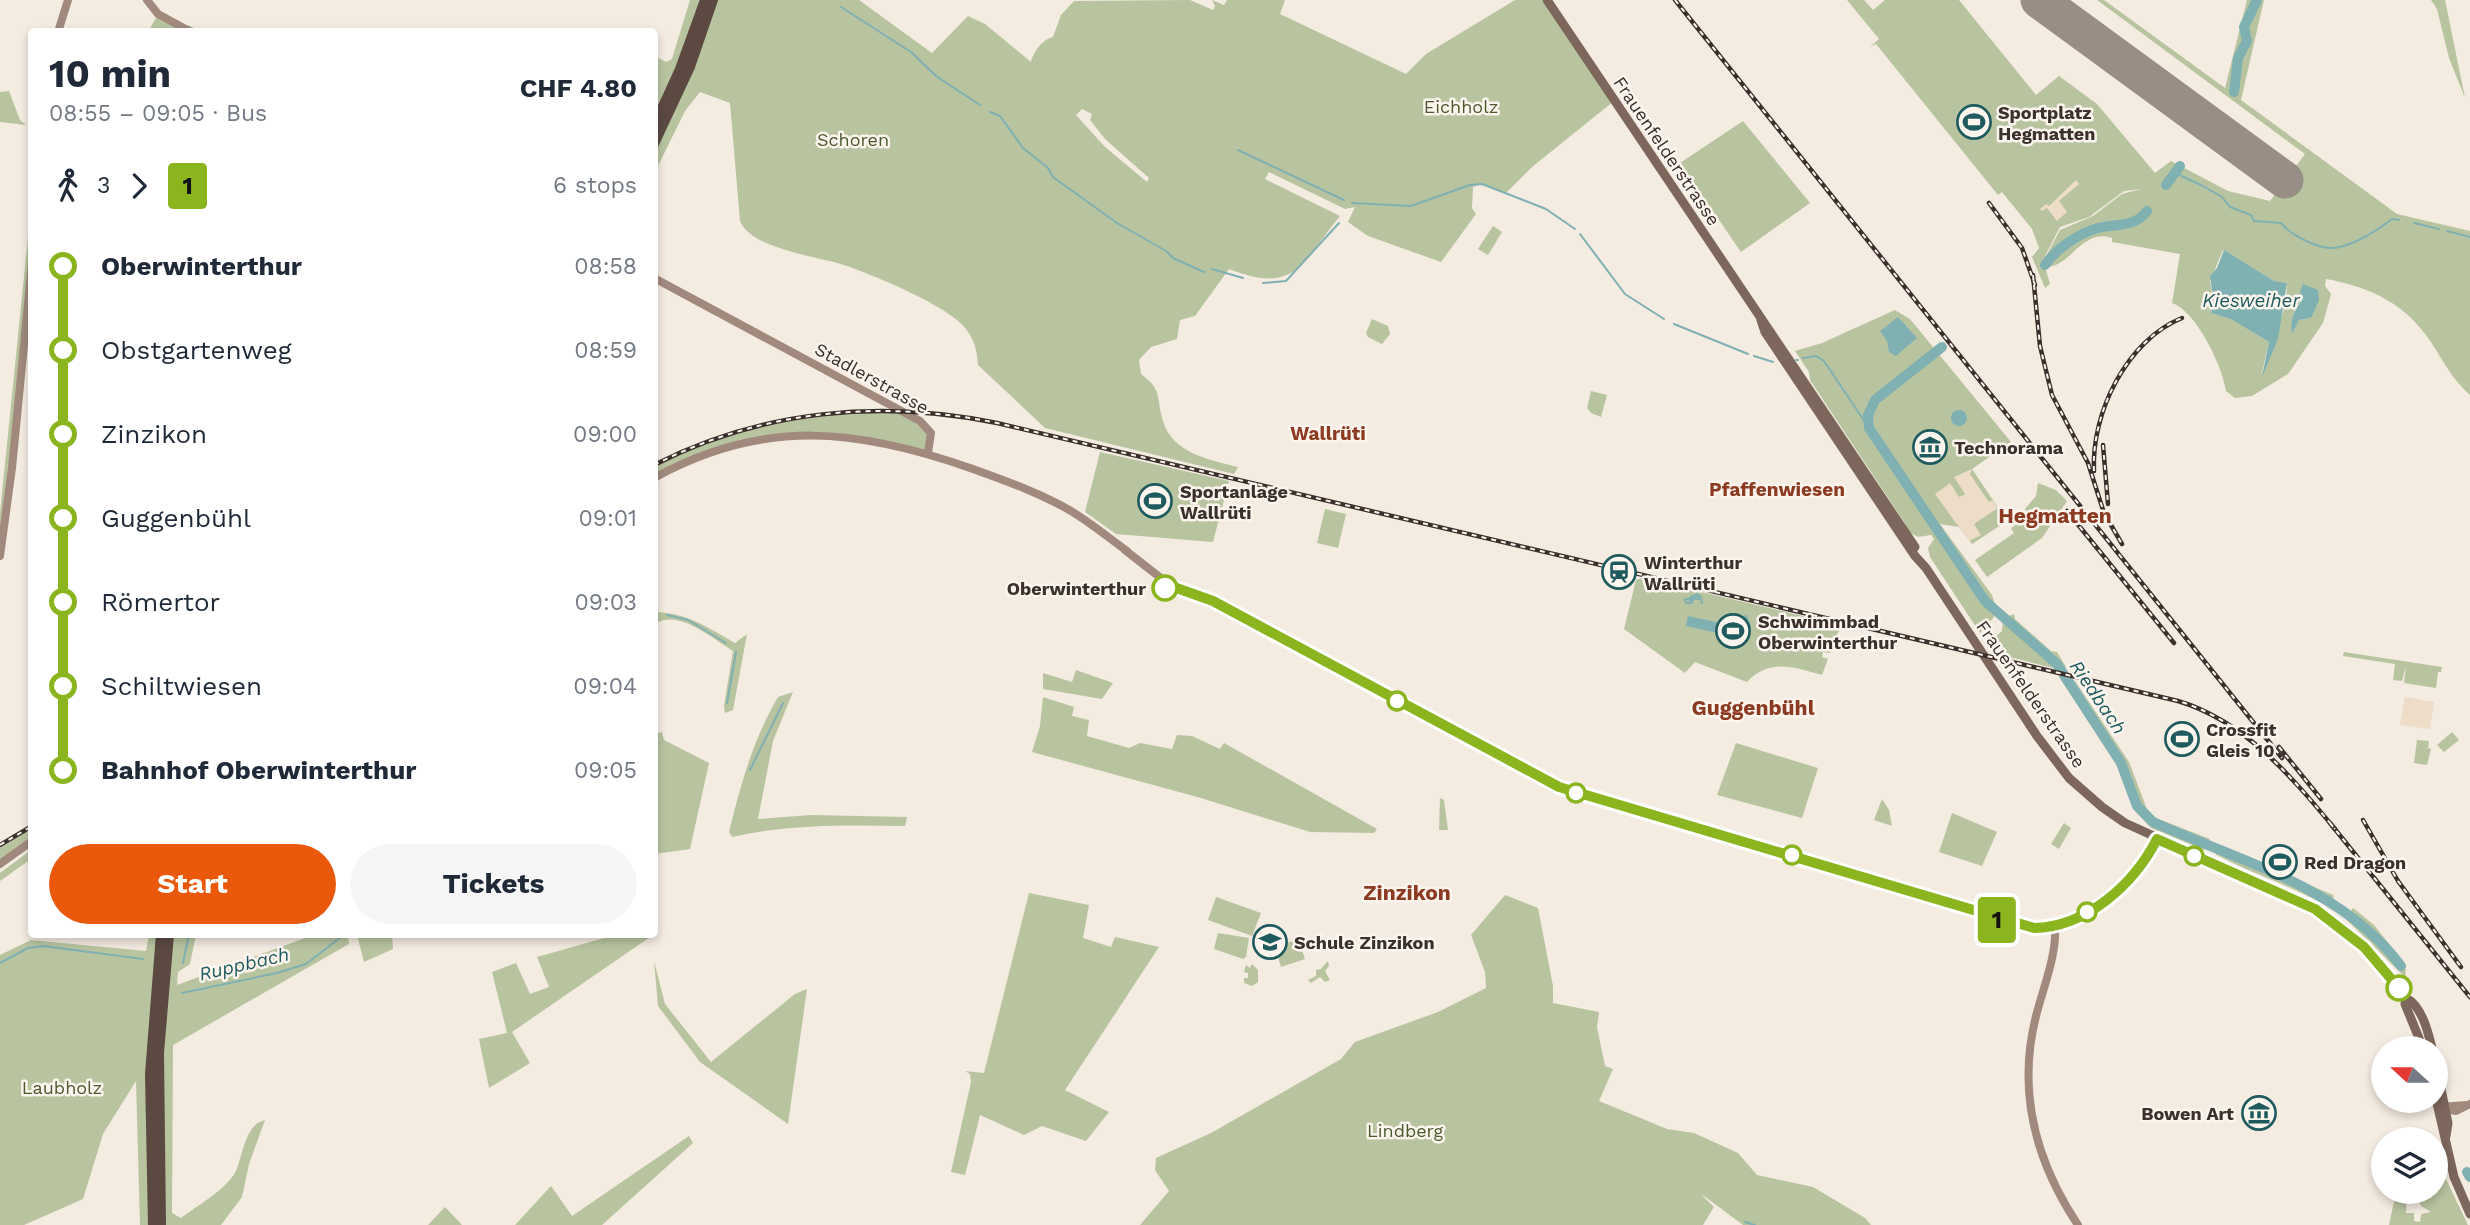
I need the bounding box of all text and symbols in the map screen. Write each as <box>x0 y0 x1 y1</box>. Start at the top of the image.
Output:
text: 10 min <box>49 52 171 96</box>
text: CHF 4.80 <box>520 73 637 103</box>
street label: Frauenfelderstrasse <box>1609 73 1725 229</box>
park label: Eichholz <box>1424 96 1498 117</box>
text: 08:55 – 09:05 · Bus <box>49 100 267 127</box>
place label: Sportplatz Hegmatten <box>1998 102 2095 144</box>
sports icon: Sportplatz Hegmatten <box>1955 103 1993 141</box>
park label: Schoren <box>817 129 889 150</box>
icon: walk <box>49 167 87 205</box>
icon: forward <box>120 167 158 205</box>
text: 3 <box>97 172 110 199</box>
text: 1 <box>182 172 193 200</box>
text: 6 stops <box>553 172 637 199</box>
text: Oberwinterthur <box>101 251 302 281</box>
text: 08:58 <box>574 253 637 280</box>
water label: Kiesweiher <box>2202 289 2300 312</box>
text: Obstgartenweg <box>101 335 292 365</box>
text: 08:59 <box>574 337 637 364</box>
street label: Stadlerstrasse <box>811 338 933 418</box>
text: Zinzikon <box>101 419 207 449</box>
text: 09:00 <box>573 421 637 448</box>
district label: Wallrüti <box>1290 422 1366 445</box>
museum icon: Technorama <box>1911 428 1949 466</box>
place label: Technorama <box>1954 437 2064 458</box>
district label: Pfaffenwiesen <box>1709 478 1845 501</box>
place label: Sportanlage Wallrüti <box>1180 481 1288 523</box>
sports icon: Sportanlage Wallrüti <box>1136 482 1174 520</box>
text: Guggenbühl <box>101 503 251 533</box>
district label: Hegmatten <box>1998 503 2112 528</box>
text: 09:01 <box>578 505 637 532</box>
place label: Winterthur Wallrüti <box>1644 552 1742 594</box>
station icon: Winterthur Wallrüti <box>1600 553 1638 591</box>
marker: Oberwinterthur <box>1152 575 1178 601</box>
place label: Oberwinterthur <box>1007 578 1146 599</box>
text: Römertor <box>101 587 220 617</box>
text: 09:03 <box>574 589 637 616</box>
place label: Schwimmbad Oberwinterthur <box>1758 611 1897 653</box>
sports icon: Schwimmbad Oberwinterthur <box>1714 612 1752 650</box>
street label: Frauenfelderstrasse <box>1972 616 2090 772</box>
water label: Riedbach <box>2065 656 2131 738</box>
text: Schiltwiesen <box>101 671 262 701</box>
text: 09:04 <box>573 673 637 700</box>
unlabelled marker <box>1387 691 1407 711</box>
district label: Guggenbühl <box>1691 695 1815 720</box>
place label: Crossfit Gleis 10 <box>2206 719 2277 761</box>
sports icon: Crossfit Gleis 10 <box>2163 720 2201 758</box>
text: Bahnhof Oberwinterthur <box>101 755 417 785</box>
text: 09:05 <box>574 757 637 784</box>
unlabelled marker <box>1566 783 1586 803</box>
sports icon: Red Dragon <box>2261 843 2299 881</box>
button: Start <box>49 844 336 924</box>
button: Tickets <box>350 844 637 924</box>
unlabelled marker <box>1782 845 1802 865</box>
unlabelled marker <box>2184 846 2204 866</box>
place label: Red Dragon <box>2304 852 2406 873</box>
district label: Zinzikon <box>1363 880 1451 905</box>
line badge: 1 <box>1974 897 2020 943</box>
unlabelled marker <box>2077 902 2097 922</box>
text: 1 <box>1992 906 2002 934</box>
school or university icon: Schule Zinzikon <box>1251 923 1289 961</box>
place label: Schule Zinzikon <box>1294 932 1435 953</box>
water label: Ruppbach <box>197 942 291 986</box>
unlabelled marker <box>2386 975 2412 1001</box>
north arrow <box>2371 1036 2448 1113</box>
map controls <box>2371 1036 2448 1204</box>
park label: Laubholz <box>22 1077 102 1098</box>
museum icon: Bowen Art <box>2240 1094 2278 1132</box>
place label: Bowen Art <box>2141 1103 2234 1124</box>
park label: Lindberg <box>1367 1120 1443 1141</box>
button: layers <box>2371 1127 2448 1204</box>

